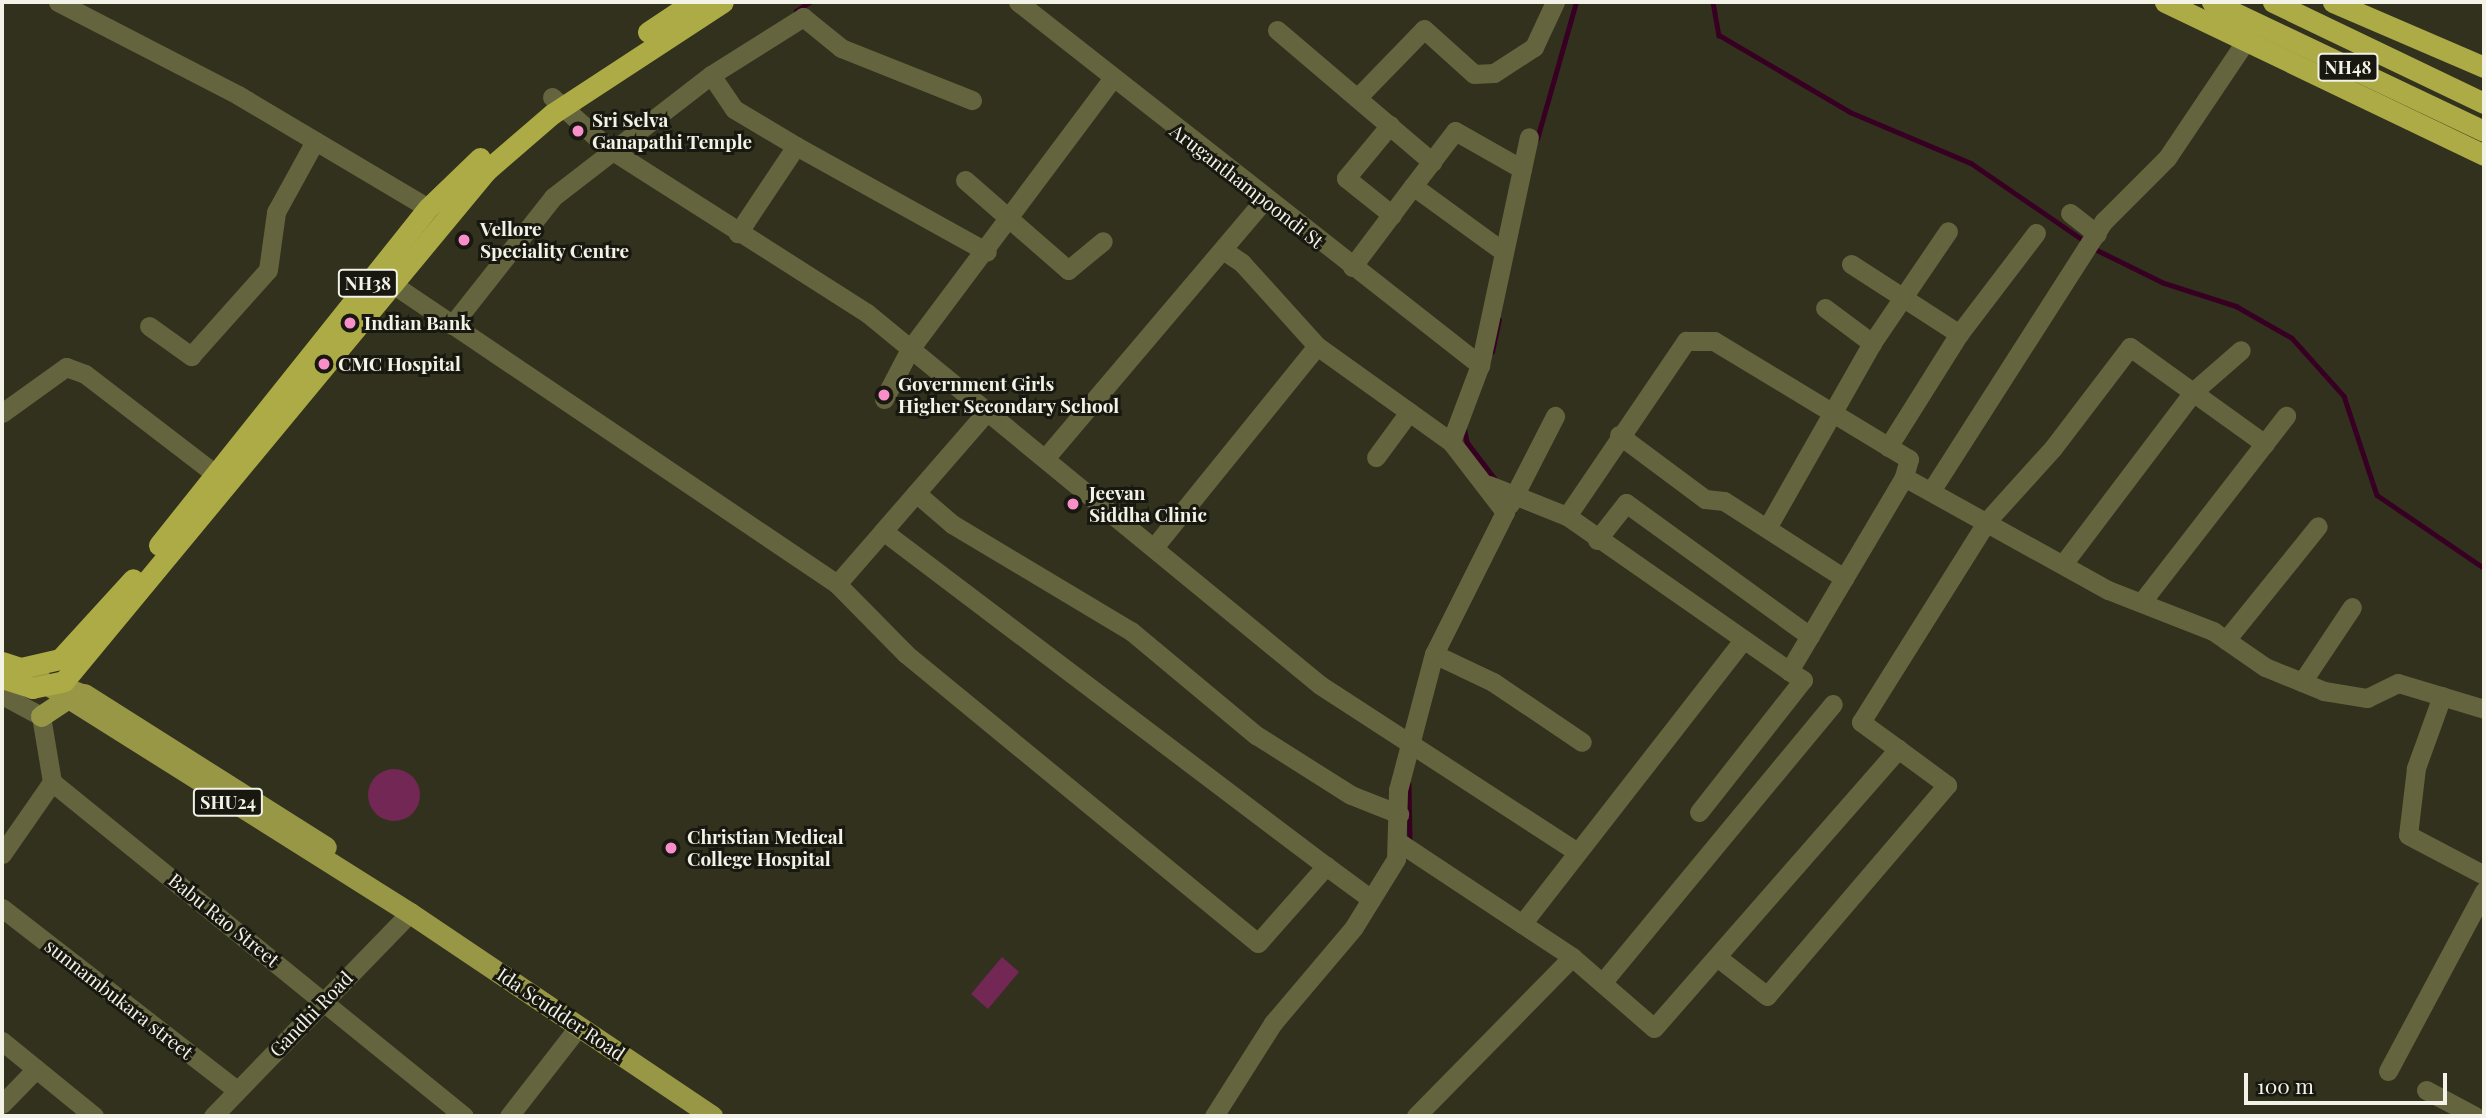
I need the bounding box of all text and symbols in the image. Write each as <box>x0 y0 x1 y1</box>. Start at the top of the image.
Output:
road number: NH48 <box>2316 52 2380 82</box>
place label: Sri Selva Ganapathi Temple <box>592 109 752 153</box>
street label: Aruganthampoondi St <box>1166 119 1328 253</box>
marker: Sri Selva Ganapathi Temple <box>570 123 586 139</box>
place label: Vellore Speciality Centre <box>480 218 630 262</box>
marker: Vellore Speciality Centre <box>454 230 474 250</box>
road number: NH38 <box>336 268 400 298</box>
place label: Indian Bank <box>364 312 471 334</box>
marker: Indian Bank <box>342 315 358 331</box>
place label: CMC Hospital <box>338 353 461 375</box>
marker: CMC Hospital <box>316 356 332 372</box>
place label: Government Girls Higher Secondary School <box>898 373 1120 417</box>
marker: Government Girls Higher Secondary School <box>876 387 892 403</box>
place label: Jeevan Siddha Clinic <box>1089 482 1207 526</box>
marker: Jeevan Siddha Clinic <box>1063 494 1083 514</box>
road number: SHU24 <box>191 788 265 816</box>
place label: Christian Medical College Hospital <box>687 826 844 870</box>
marker: Christian Medical College Hospital <box>661 838 681 858</box>
street label: Babu Rao Street <box>164 868 284 972</box>
street label: sunnambukara street <box>40 934 198 1064</box>
street label: Ida Scudder Road <box>492 963 630 1065</box>
street label: Gandhi Road <box>265 967 357 1061</box>
scale bar <box>2248 1058 2451 1102</box>
text: 100 m <box>2257 1071 2314 1099</box>

